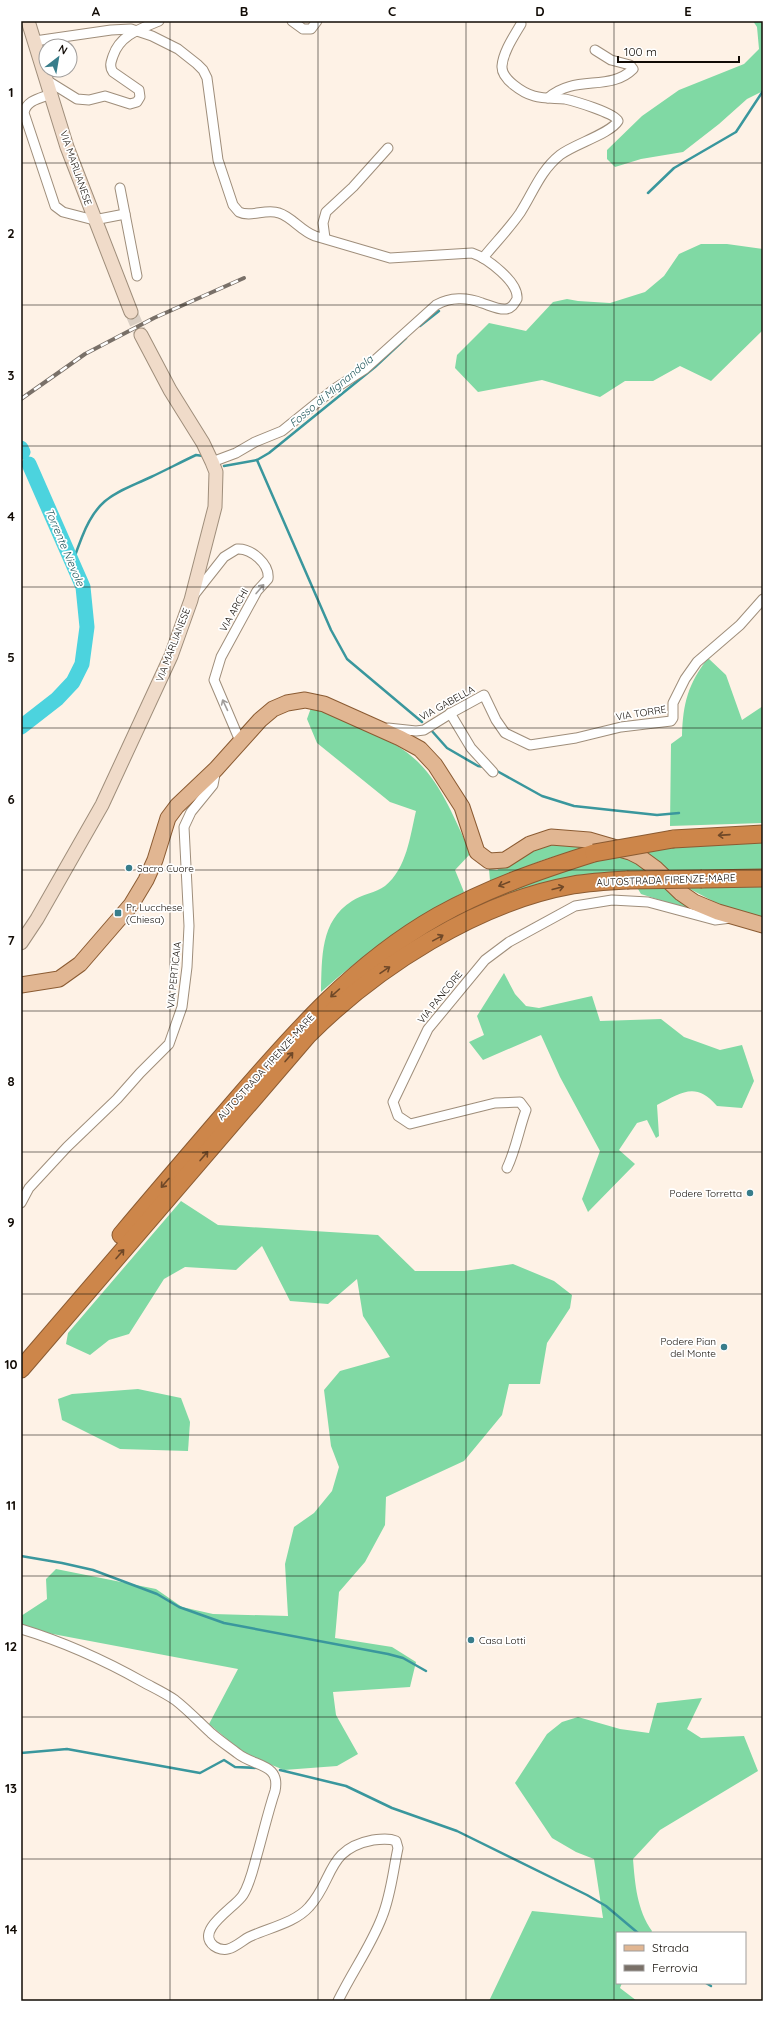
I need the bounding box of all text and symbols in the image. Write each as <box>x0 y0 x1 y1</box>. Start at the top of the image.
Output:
text: A <box>92 3 101 19</box>
text: B <box>240 3 248 19</box>
text: C <box>388 3 396 19</box>
text: D <box>535 3 545 19</box>
text: E <box>684 3 692 19</box>
north arrow <box>38 38 78 78</box>
scale bar <box>618 38 739 64</box>
text: N <box>56 41 70 58</box>
text: 100 m <box>624 44 657 59</box>
text: 1 <box>8 84 14 100</box>
street label: VIA MARLIANESE <box>57 129 95 207</box>
text: 2 <box>7 225 15 241</box>
water label: Fosso di Mignandola <box>286 351 377 430</box>
text: 3 <box>8 367 15 383</box>
water label: Torrente Nievole <box>42 506 88 589</box>
text: 4 <box>7 508 15 524</box>
one-way arrow <box>255 584 264 595</box>
street label: VIA ARCHI <box>217 586 251 634</box>
street label: VIA MARLIANESE <box>153 606 193 684</box>
text: 5 <box>7 649 15 665</box>
street label: VIA GABELLA <box>417 682 477 723</box>
one-way arrow <box>221 699 228 711</box>
street label: VIA TORRE <box>615 703 667 723</box>
text: 6 <box>7 791 15 807</box>
one-way arrow <box>718 832 731 839</box>
place label: Sacro Cuore <box>137 862 194 875</box>
marker: Sacro Cuore <box>124 863 134 873</box>
street label: AUTOSTRADA FIRENZE-MARE <box>596 871 736 889</box>
one-way arrow <box>499 881 511 889</box>
one-way arrow <box>551 884 564 892</box>
place label: Pr. Lucchese (Chiesa) <box>126 901 183 926</box>
marker: Pr. Lucchese (Chiesa) <box>113 908 123 918</box>
text: 7 <box>7 932 15 948</box>
one-way arrow <box>432 933 444 941</box>
street label: VIA PERTICAIA <box>164 940 184 1009</box>
one-way arrow <box>379 966 390 974</box>
street label: VIA PANCORE <box>415 968 465 1026</box>
one-way arrow <box>330 988 340 997</box>
street label: AUTOSTRADA FIRENZE-MARE <box>215 1011 318 1123</box>
one-way arrow <box>284 1052 294 1062</box>
text: 8 <box>7 1073 15 1089</box>
one-way arrow <box>200 1150 209 1161</box>
one-way arrow <box>160 1178 169 1189</box>
place label: Podere Torretta <box>670 1187 742 1200</box>
marker: Podere Torretta <box>745 1188 755 1198</box>
text: 9 <box>7 1214 15 1230</box>
one-way arrow <box>115 1249 124 1260</box>
place label: Podere Pian del Monte <box>660 1335 716 1360</box>
marker: Podere Pian del Monte <box>719 1342 729 1352</box>
text: 10 <box>4 1356 18 1372</box>
text: 11 <box>6 1497 16 1513</box>
place label: Casa Lotti <box>479 1634 525 1647</box>
marker: Casa Lotti <box>466 1635 476 1645</box>
text: 12 <box>5 1638 17 1654</box>
text: 13 <box>5 1780 17 1796</box>
text: 14 <box>5 1921 18 1937</box>
legend <box>616 1932 746 1984</box>
text: Strada <box>652 1940 689 1955</box>
text: Ferrovia <box>652 1960 698 1975</box>

